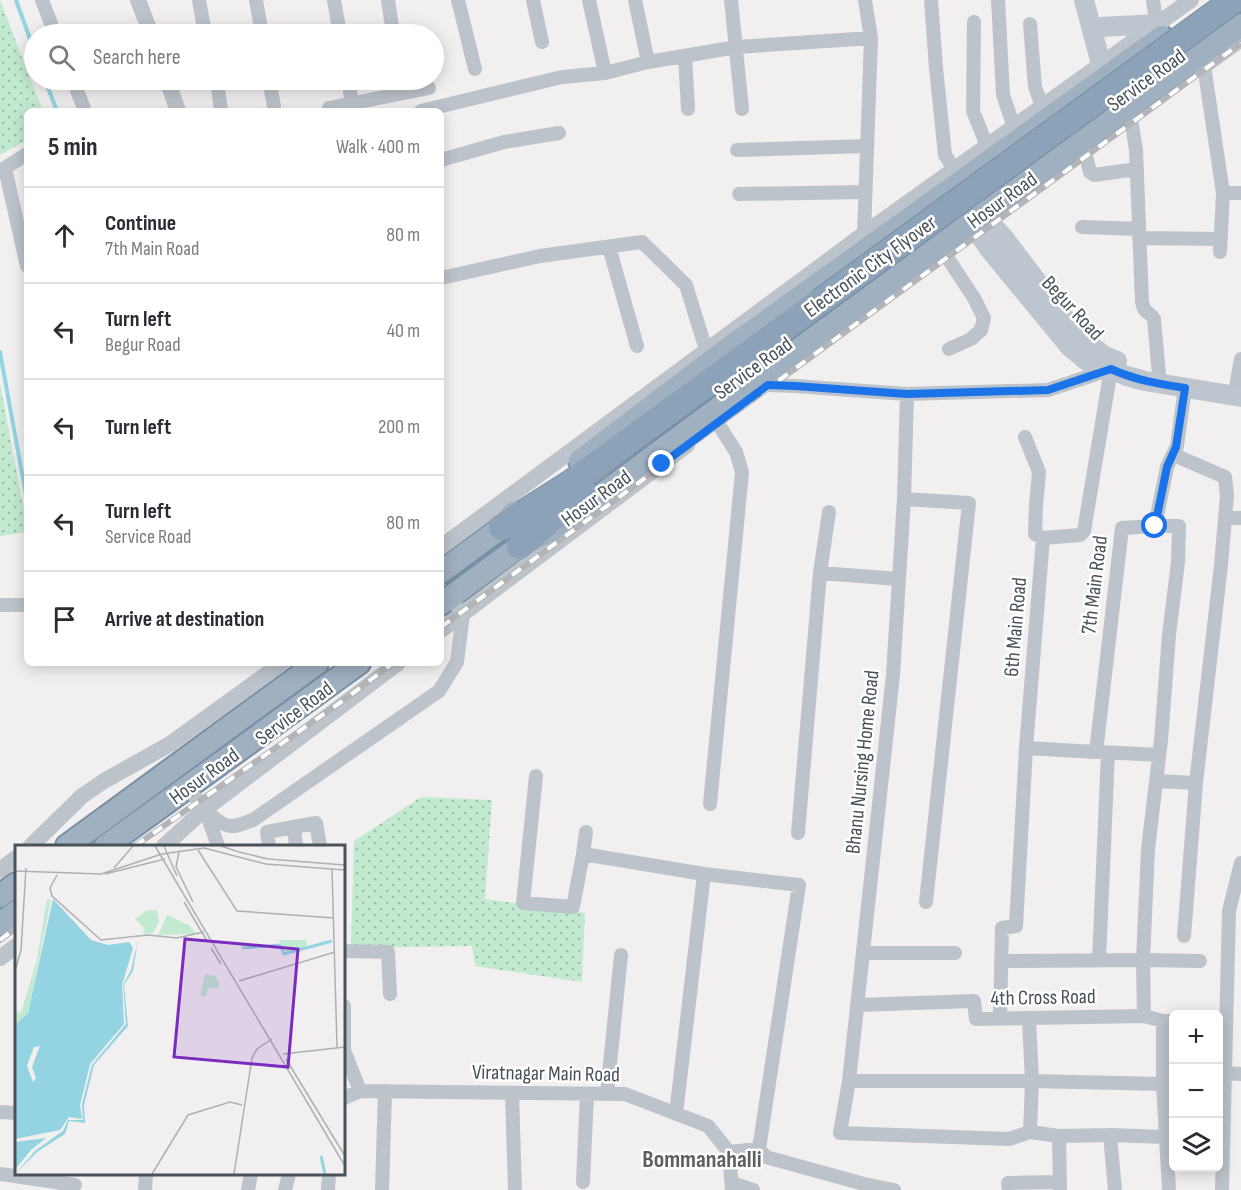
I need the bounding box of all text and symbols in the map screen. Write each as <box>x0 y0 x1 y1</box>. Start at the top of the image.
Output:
search box <box>24 24 444 90</box>
icon: search <box>45 41 78 74</box>
text: Search here <box>93 44 180 71</box>
street label: Service Road <box>1102 44 1190 117</box>
text: 5 min <box>48 132 98 163</box>
text: Walk · 400 m <box>336 135 420 159</box>
street label: Hosur Road <box>963 167 1042 234</box>
text: Continue <box>105 210 176 237</box>
street label: Electronic City Flyover <box>799 210 941 323</box>
icon: ahead <box>48 219 81 252</box>
text: 80 m <box>386 223 420 247</box>
text: 7th Main Road <box>105 237 199 261</box>
street label: Begur Road <box>1036 271 1109 346</box>
text: Turn left <box>105 306 171 333</box>
icon: left <box>48 315 81 348</box>
text: 40 m <box>387 319 420 343</box>
street label: Service Road <box>709 332 797 405</box>
text: Begur Road <box>105 333 181 357</box>
icon: left <box>48 411 81 444</box>
text: Turn left <box>105 414 171 441</box>
text: 200 m <box>378 415 420 439</box>
route end <box>648 450 674 476</box>
street label: Hosur Road <box>557 465 636 532</box>
text: Turn left <box>105 498 171 525</box>
icon: left <box>48 507 81 540</box>
text: 80 m <box>386 511 420 535</box>
route start <box>1141 512 1167 538</box>
text: Service Road <box>105 525 191 549</box>
street label: 7th Main Road <box>1076 534 1113 636</box>
street label: 6th Main Road <box>999 576 1032 678</box>
icon: arrive <box>48 603 81 636</box>
text: Arrive at destination <box>105 606 264 633</box>
street label: Bhanu Nursing Home Road <box>840 669 885 855</box>
street label: Service Road <box>251 676 338 751</box>
street label: Hosur Road <box>165 743 244 810</box>
inset map <box>15 845 345 1175</box>
street label: 4th Cross Road <box>990 984 1096 1011</box>
map controls <box>1169 1010 1223 1172</box>
button: + <box>1169 1010 1223 1064</box>
street label: Viratnagar Main Road <box>472 1060 620 1087</box>
button: − <box>1169 1064 1223 1118</box>
button: layers <box>1169 1118 1223 1172</box>
district label: Bommanahalli <box>642 1145 762 1174</box>

